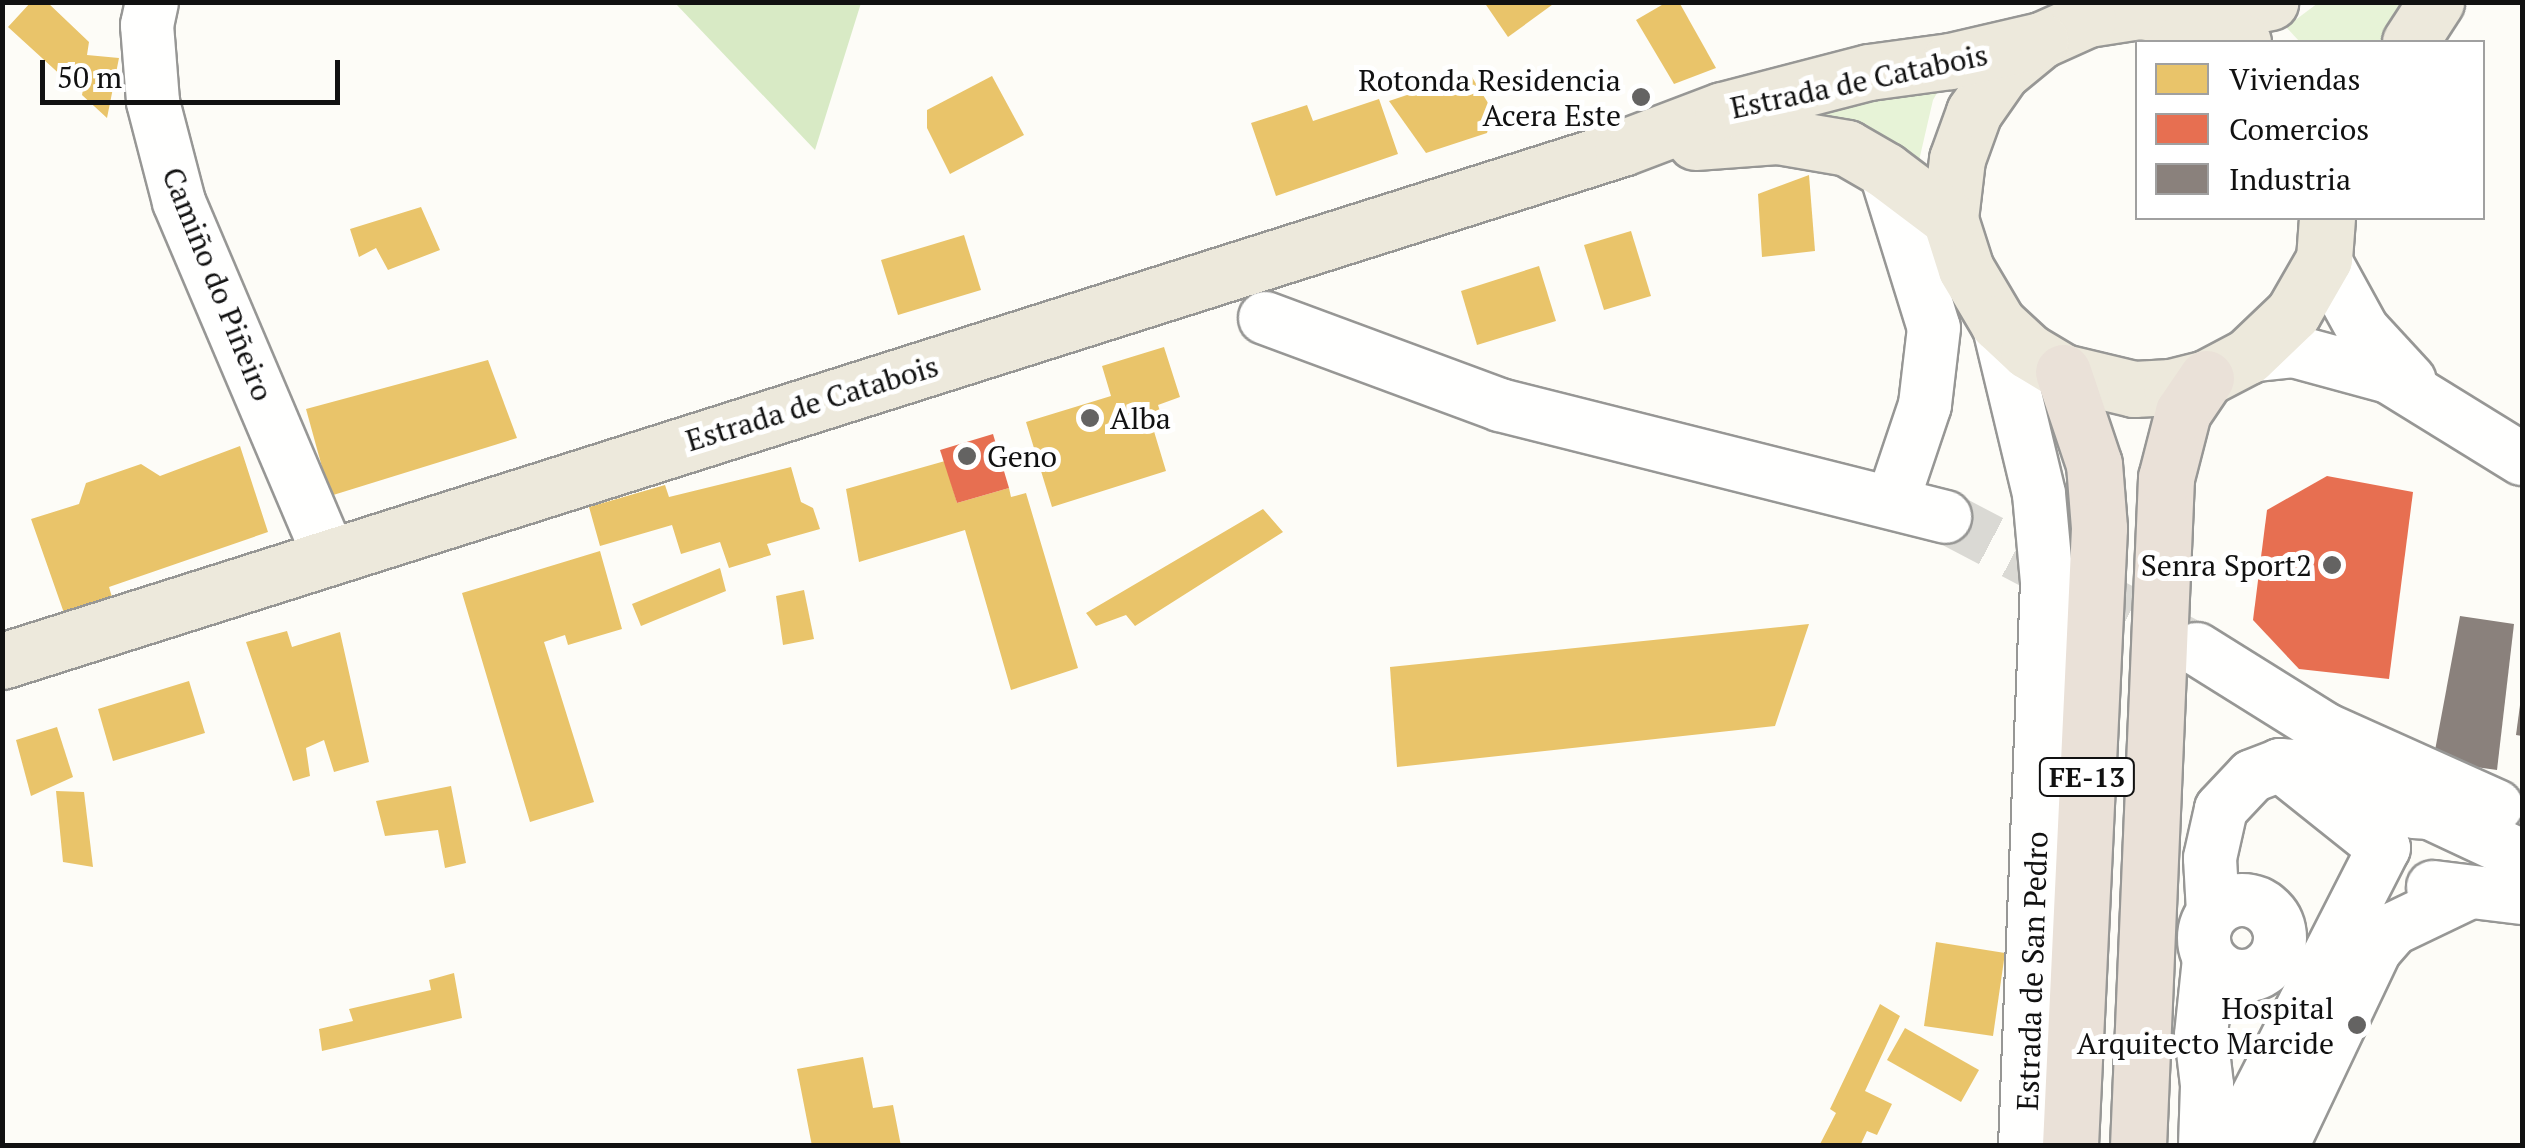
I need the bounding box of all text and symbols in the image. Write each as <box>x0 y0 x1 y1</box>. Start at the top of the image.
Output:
street label: Estrada de Catabois <box>1727 36 1991 126</box>
scale bar <box>45 40 345 102</box>
legend <box>2135 40 2485 220</box>
text: 50 m <box>57 57 122 97</box>
text: Viviendas <box>2229 59 2361 99</box>
place label: Rotonda Residencia Acera Este <box>1358 62 1621 132</box>
marker: Rotonda Residencia Acera Este <box>1630 86 1652 108</box>
text: Comercios <box>2229 109 2369 149</box>
text: Industria <box>2229 159 2351 199</box>
street label: Camiño do Piñeiro <box>155 162 281 406</box>
street label: Estrada de Catabois <box>681 347 943 459</box>
place label: Alba <box>1110 400 1171 436</box>
marker: Alba <box>1079 407 1101 429</box>
place label: Geno <box>987 438 1057 474</box>
marker: Geno <box>956 445 978 467</box>
place label: Senra Sport2 <box>2141 547 2312 583</box>
marker: Senra Sport2 <box>2321 554 2343 576</box>
road number: FE-13 <box>2037 754 2137 800</box>
street label: Estrada de San Pedro <box>2009 831 2055 1111</box>
place label: Hospital Arquitecto Marcide <box>2077 990 2334 1060</box>
marker: Hospital Arquitecto Marcide <box>2344 1012 2370 1038</box>

